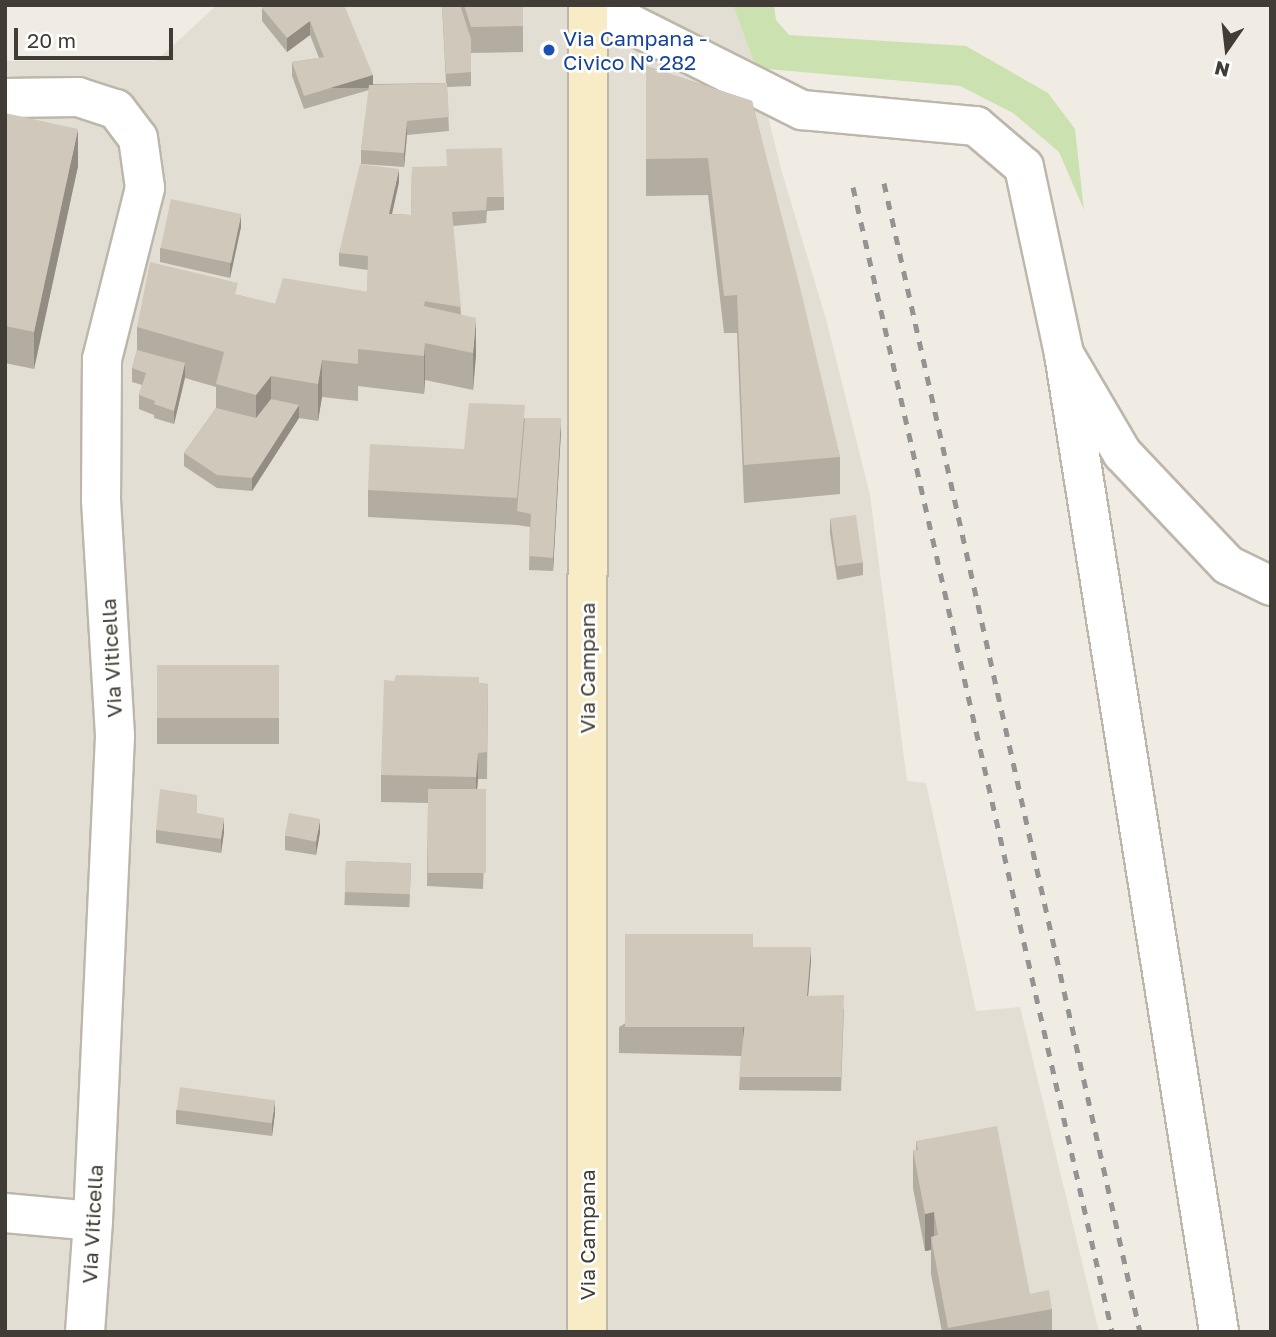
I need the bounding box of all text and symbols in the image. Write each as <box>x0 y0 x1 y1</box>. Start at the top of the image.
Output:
scale bar <box>18 14 177 58</box>
north arrow <box>1192 14 1262 84</box>
place label: Via Campana - Civico N° 282 <box>563 25 707 75</box>
text: 20 m <box>27 27 76 53</box>
marker: Via Campana - Civico N° 282 <box>541 42 557 58</box>
text: N <box>1212 57 1232 83</box>
street label: Via Viticella <box>95 598 127 718</box>
street label: Via Campana <box>574 602 600 734</box>
street label: Via Viticella <box>76 1164 108 1284</box>
street label: Via Campana <box>574 1169 600 1301</box>

